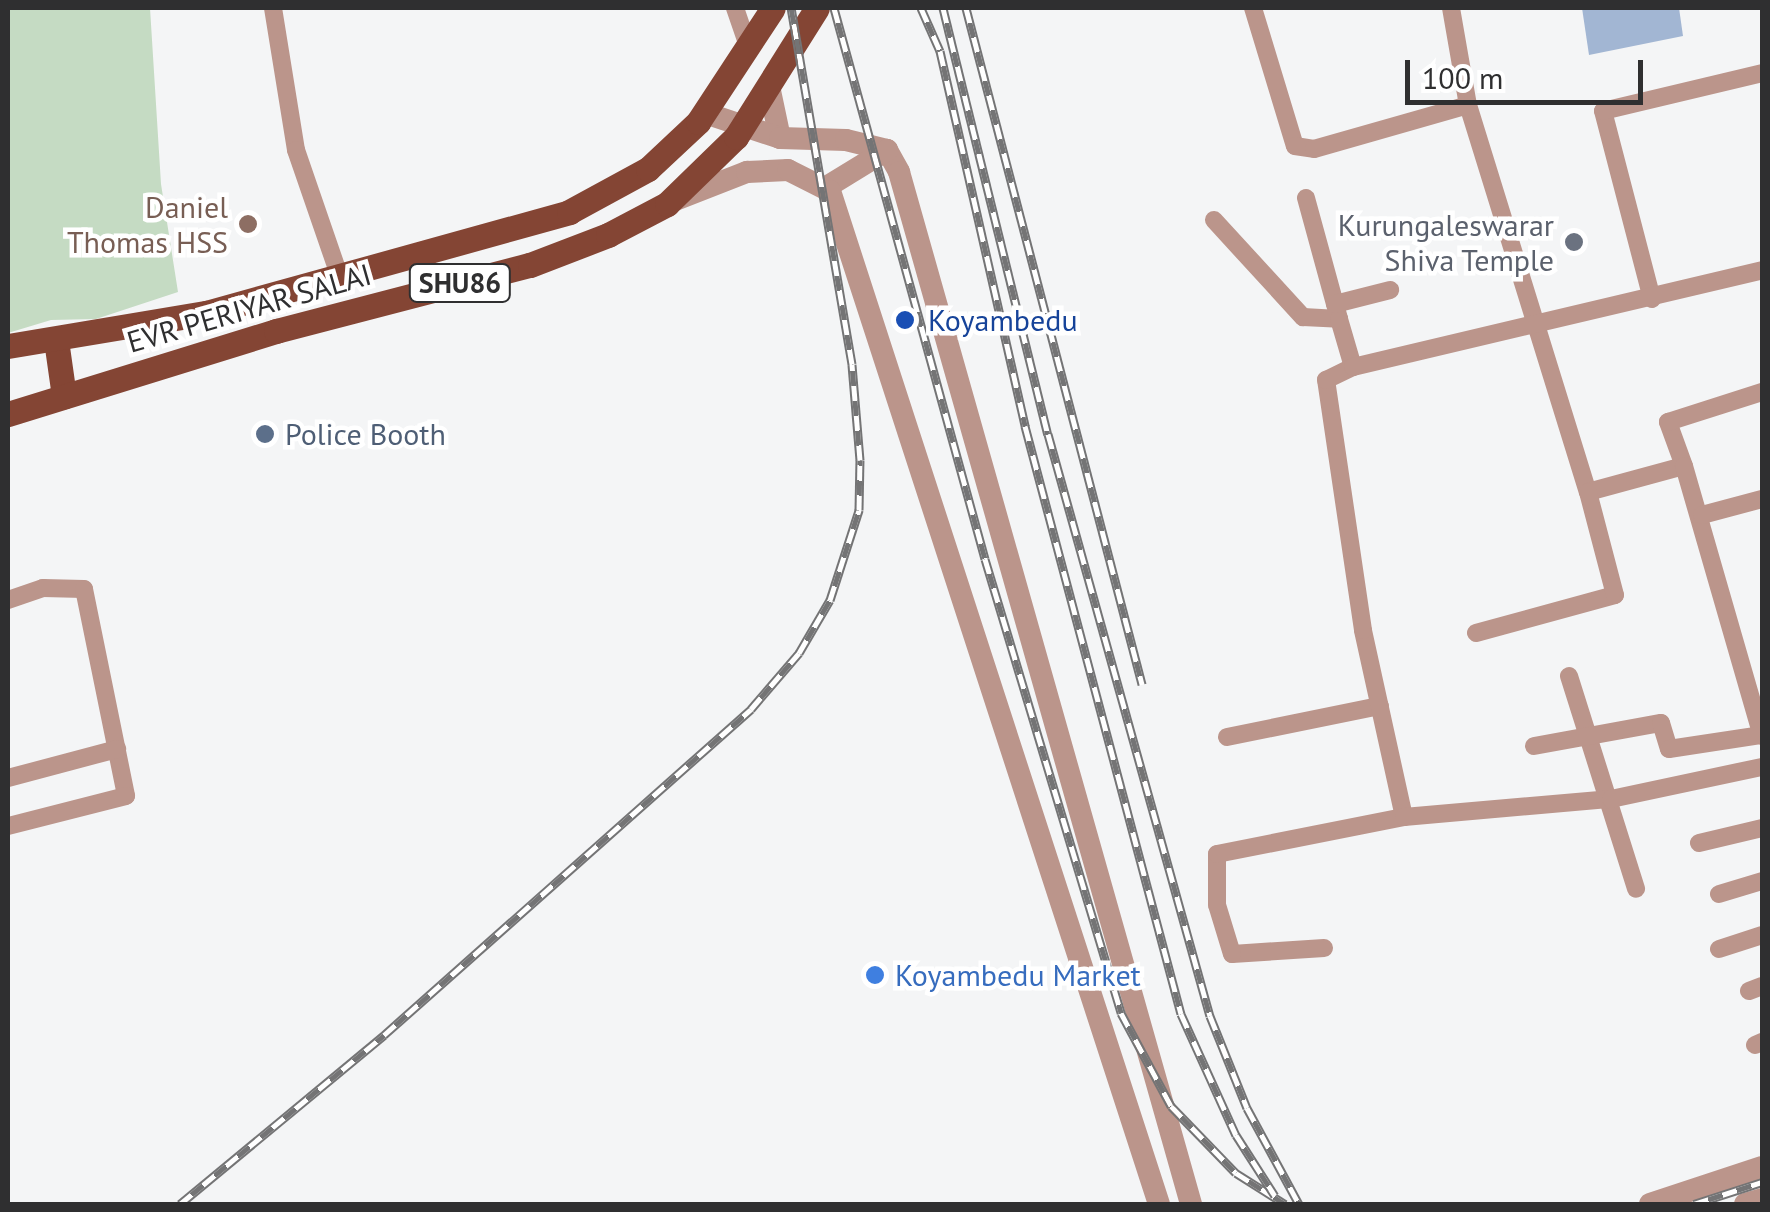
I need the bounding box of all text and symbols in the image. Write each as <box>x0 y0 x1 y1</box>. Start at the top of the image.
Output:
scale bar <box>1410 40 1648 102</box>
text: 100 m <box>1422 58 1503 97</box>
place label: Daniel Thomas HSS <box>67 189 228 260</box>
place label: Kurungaleswarar Shiva Temple <box>1338 207 1554 278</box>
marker: Daniel Thomas HSS <box>237 213 259 235</box>
marker: Kurungaleswarar Shiva Temple <box>1563 231 1585 253</box>
street label: EVR PERIYAR SALAI <box>123 256 375 360</box>
road number: SHU86 <box>408 260 512 306</box>
place label: Koyambedu <box>928 302 1078 338</box>
marker: Koyambedu <box>892 307 918 333</box>
place label: Police Booth <box>285 416 446 452</box>
marker: Police Booth <box>254 423 276 445</box>
place label: Koyambedu Market <box>895 957 1141 993</box>
marker: Koyambedu Market <box>864 964 886 986</box>

